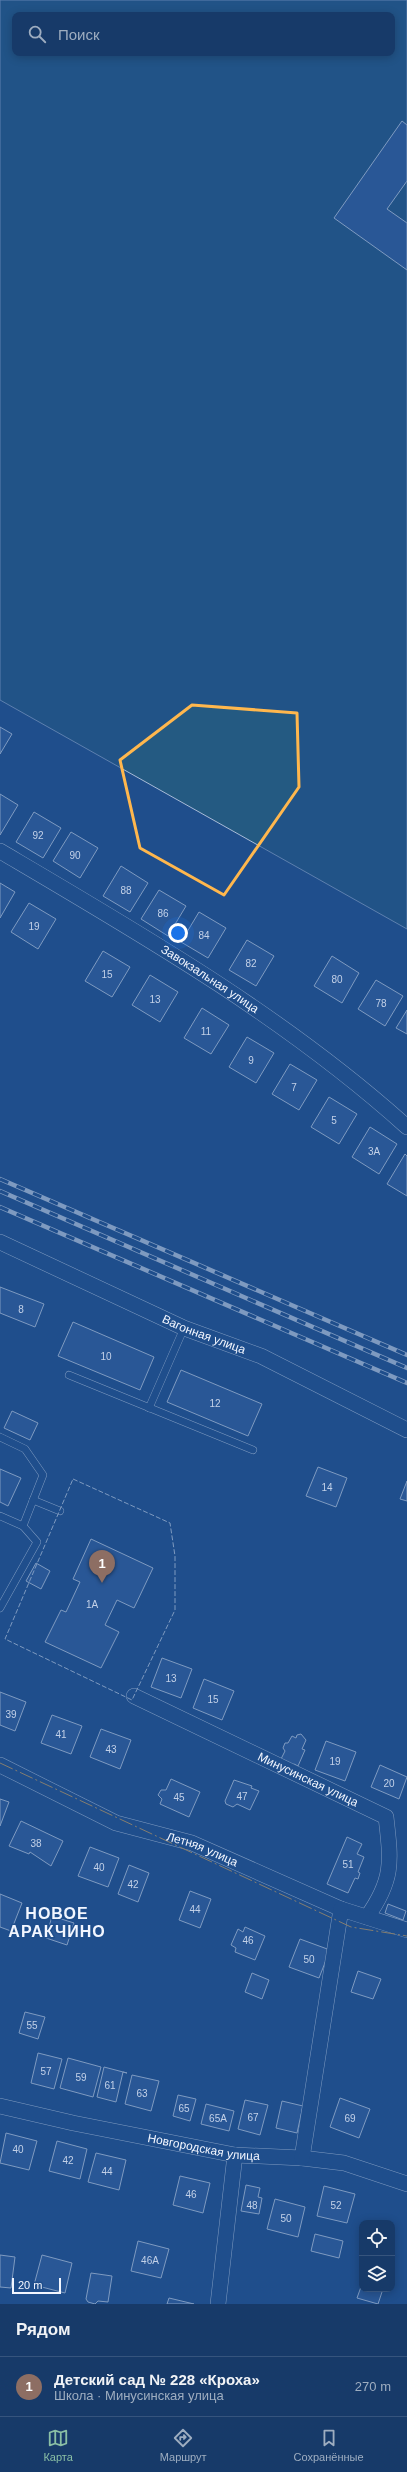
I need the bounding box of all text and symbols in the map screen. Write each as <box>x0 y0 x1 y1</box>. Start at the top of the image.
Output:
search box <box>12 12 395 56</box>
icon: search <box>26 23 48 45</box>
text: Поиск <box>58 26 100 43</box>
house number: 92 <box>32 830 44 841</box>
house number: 90 <box>69 850 81 861</box>
house number: 88 <box>120 885 132 896</box>
house number: 86 <box>157 908 169 919</box>
house number: 19 <box>28 921 40 932</box>
your location <box>168 923 188 943</box>
house number: 84 <box>198 930 210 941</box>
street label: Завокзальная улица <box>158 942 262 1016</box>
house number: 82 <box>245 958 257 969</box>
house number: 15 <box>101 969 113 980</box>
house number: 80 <box>331 974 343 985</box>
house number: 13 <box>149 994 161 1005</box>
house number: 78 <box>375 998 387 1009</box>
house number: 11 <box>201 1026 212 1037</box>
house number: 9 <box>248 1055 254 1066</box>
house number: 7 <box>291 1082 297 1093</box>
house number: 5 <box>331 1115 337 1126</box>
house number: 3А <box>368 1146 380 1157</box>
house number: 8 <box>18 1304 24 1315</box>
street label: Вагонная улица <box>160 1312 248 1357</box>
house number: 10 <box>100 1351 112 1362</box>
house number: 12 <box>209 1398 221 1409</box>
house number: 14 <box>321 1482 333 1493</box>
pin: 1 <box>89 1550 115 1583</box>
house number: 1А <box>86 1599 98 1610</box>
house number: 13 <box>165 1673 177 1684</box>
house number: 15 <box>207 1694 219 1705</box>
house number: 39 <box>5 1709 17 1720</box>
house number: 41 <box>55 1729 67 1740</box>
house number: 43 <box>105 1744 117 1755</box>
street label: Минусинская улица <box>256 1750 361 1810</box>
house number: 19 <box>329 1756 341 1767</box>
house number: 20 <box>383 1778 395 1789</box>
house number: 47 <box>236 1791 248 1802</box>
house number: 45 <box>173 1792 185 1803</box>
street label: Летняя улица <box>165 1830 240 1870</box>
house number: 38 <box>30 1838 42 1849</box>
house number: 51 <box>342 1859 354 1870</box>
house number: 40 <box>93 1862 105 1873</box>
house number: 42 <box>127 1879 139 1890</box>
house number: 44 <box>189 1904 201 1915</box>
district label: НОВОЕ АРАКЧИНО <box>8 1905 106 1940</box>
house number: 46 <box>242 1935 254 1946</box>
house number: 50 <box>303 1954 315 1965</box>
house number: 55 <box>26 2020 38 2031</box>
house number: 57 <box>40 2066 52 2077</box>
house number: 59 <box>75 2072 87 2083</box>
house number: 61 <box>104 2080 116 2091</box>
house number: 63 <box>136 2088 148 2099</box>
house number: 65 <box>178 2103 190 2114</box>
house number: 67 <box>247 2112 259 2123</box>
house number: 65А <box>209 2113 227 2124</box>
house number: 69 <box>344 2113 356 2124</box>
street label: Новгородская улица <box>146 2131 260 2163</box>
house number: 40 <box>12 2144 24 2155</box>
house number: 42 <box>62 2155 74 2166</box>
house number: 44 <box>101 2166 113 2177</box>
house number: 46 <box>185 2189 197 2200</box>
house number: 48 <box>246 2200 258 2211</box>
house number: 52 <box>330 2200 342 2211</box>
house number: 50 <box>280 2213 292 2224</box>
map controls <box>359 2220 395 2292</box>
button: locate <box>359 2220 395 2256</box>
house number: 46А <box>141 2255 159 2266</box>
button: layers <box>359 2256 395 2292</box>
scale bar <box>12 2276 61 2295</box>
text: 20 m <box>18 2279 42 2291</box>
text: Рядом <box>16 2320 71 2339</box>
text: Детский сад № 228 «Кроха» <box>54 2371 260 2388</box>
text: 1 <box>25 2379 33 2394</box>
text: 270 m <box>355 2379 391 2394</box>
text: Школа · Минусинская улица <box>54 2388 224 2403</box>
tab: Карта <box>43 2427 73 2463</box>
tab: Маршрут <box>160 2427 207 2463</box>
tab: Сохранённые <box>294 2427 364 2463</box>

